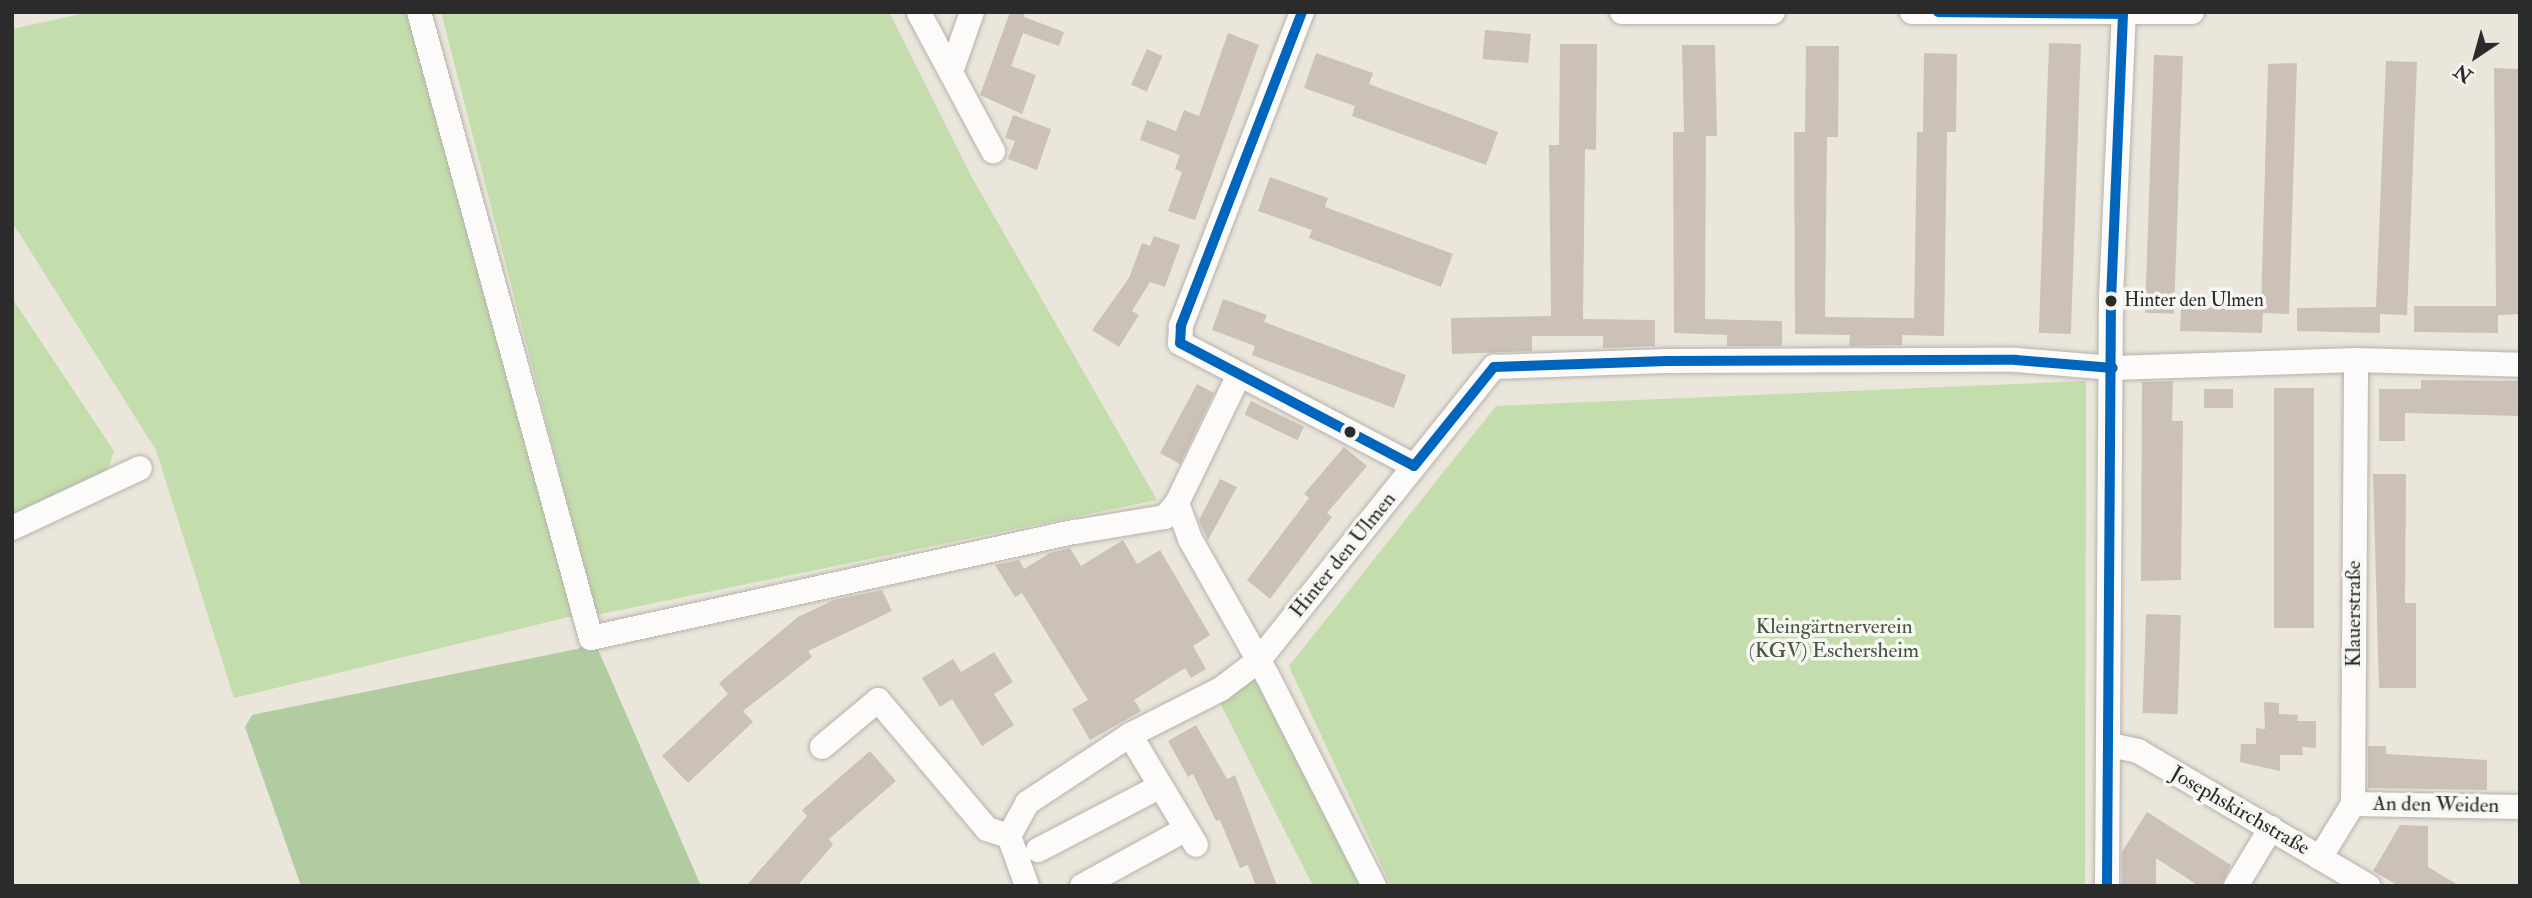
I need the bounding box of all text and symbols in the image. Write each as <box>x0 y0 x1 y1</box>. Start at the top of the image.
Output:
north arrow <box>2441 21 2511 91</box>
text: N <box>2450 58 2478 88</box>
place label: Hinter den Ulmen <box>2124 290 2264 312</box>
marker: Hinter den Ulmen <box>2104 294 2118 308</box>
unlabelled marker <box>1343 425 1357 439</box>
street label: Hinter den Ulmen <box>1285 487 1401 623</box>
street label: Klauerstraße <box>2341 561 2367 667</box>
park label: Kleingärtnerverein (KGV) Eschersheim <box>1749 614 1919 664</box>
street label: Josephskirchstraße <box>2166 761 2314 861</box>
street label: An den Weiden <box>2372 791 2500 819</box>

